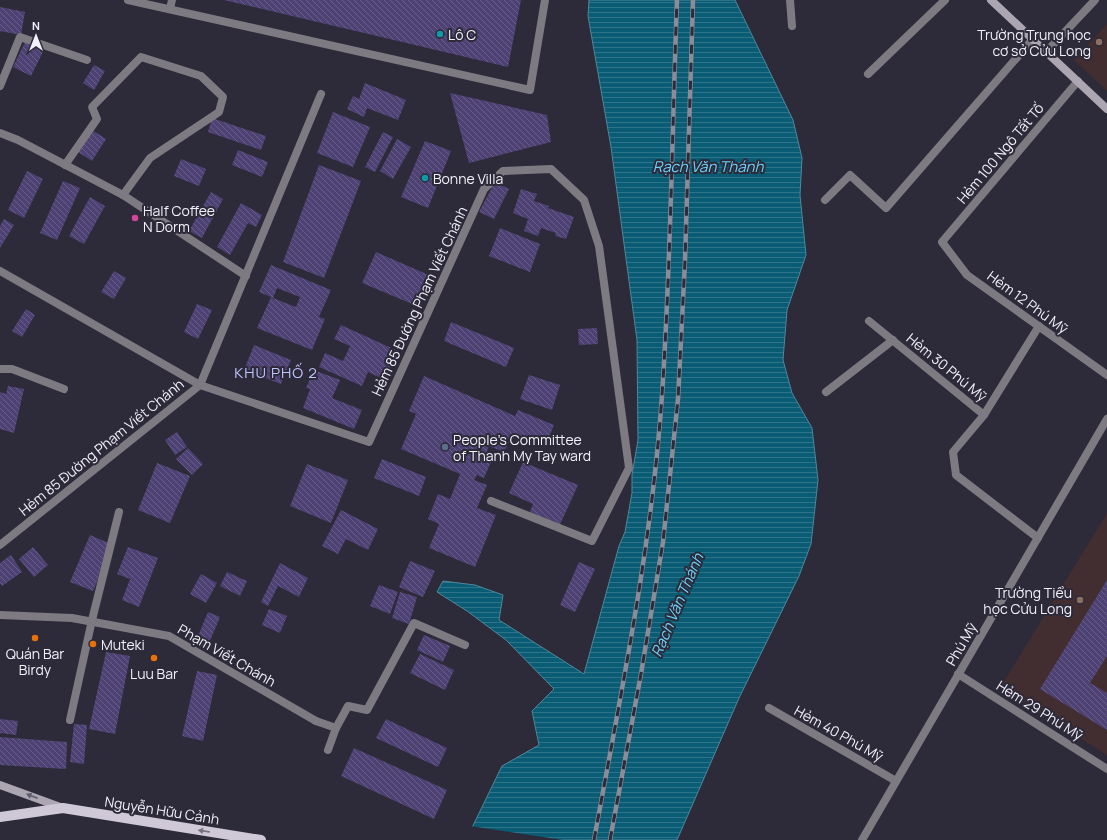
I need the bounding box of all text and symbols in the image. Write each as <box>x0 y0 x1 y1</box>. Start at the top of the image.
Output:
north arrow <box>16 16 56 56</box>
text: N <box>32 18 40 33</box>
place label: Lô C <box>448 25 476 44</box>
place label: Trường Trung học cơ sở Cửu Long <box>977 25 1091 60</box>
marker: Lô C <box>435 29 445 39</box>
marker: Trường Trung học cơ sở Cửu Long <box>1094 37 1104 47</box>
street label: Hẻm 100 Ngô Tất Tố <box>952 99 1048 207</box>
water label: Rạch Văn Thánh <box>653 156 764 177</box>
place label: Bonne Villa <box>433 169 503 188</box>
marker: Bonne Villa <box>420 173 430 183</box>
place label: Half Coffee N Dorm <box>143 201 215 236</box>
street label: Hẻm 85 Đường Phạm Viết Chánh <box>367 203 471 399</box>
marker: Half Coffee N Dorm <box>130 213 140 223</box>
street label: Hẻm 12 Phú Mỹ <box>984 266 1073 338</box>
street label: Hẻm 30 Phú Mỹ <box>903 329 992 406</box>
district label: KHU PHỐ 2 <box>234 362 318 383</box>
street label: Hẻm 85 Đường Phạm Viết Chánh <box>15 374 187 520</box>
place label: People's Committee of Thanh My Tay ward <box>453 430 591 465</box>
marker: People's Committee of Thanh My Tay ward <box>440 442 450 452</box>
water label: Rạch Văn Thánh <box>646 549 709 660</box>
place label: Trường Tiểu học Cửu Long <box>983 583 1072 618</box>
marker: Trường Tiểu học Cửu Long <box>1075 595 1085 605</box>
street label: Phú Mỹ <box>941 618 981 669</box>
street label: Phạm Viết Chánh <box>175 619 279 691</box>
marker: Quán Bar Birdy <box>30 633 40 643</box>
place label: Muteki <box>101 635 145 654</box>
marker: Muteki <box>88 639 98 649</box>
place label: Quán Bar Birdy <box>6 644 64 679</box>
marker: Luu Bar <box>149 653 159 663</box>
place label: Luu Bar <box>130 664 178 683</box>
street label: Hẻm 29 Phú Mỹ <box>993 676 1088 745</box>
street label: Hẻm 40 Phú Mỹ <box>791 701 887 766</box>
street label: Nguyễn Hữu Cảnh <box>103 792 221 828</box>
one-way arrow <box>25 793 37 799</box>
one-way arrow <box>198 828 210 834</box>

